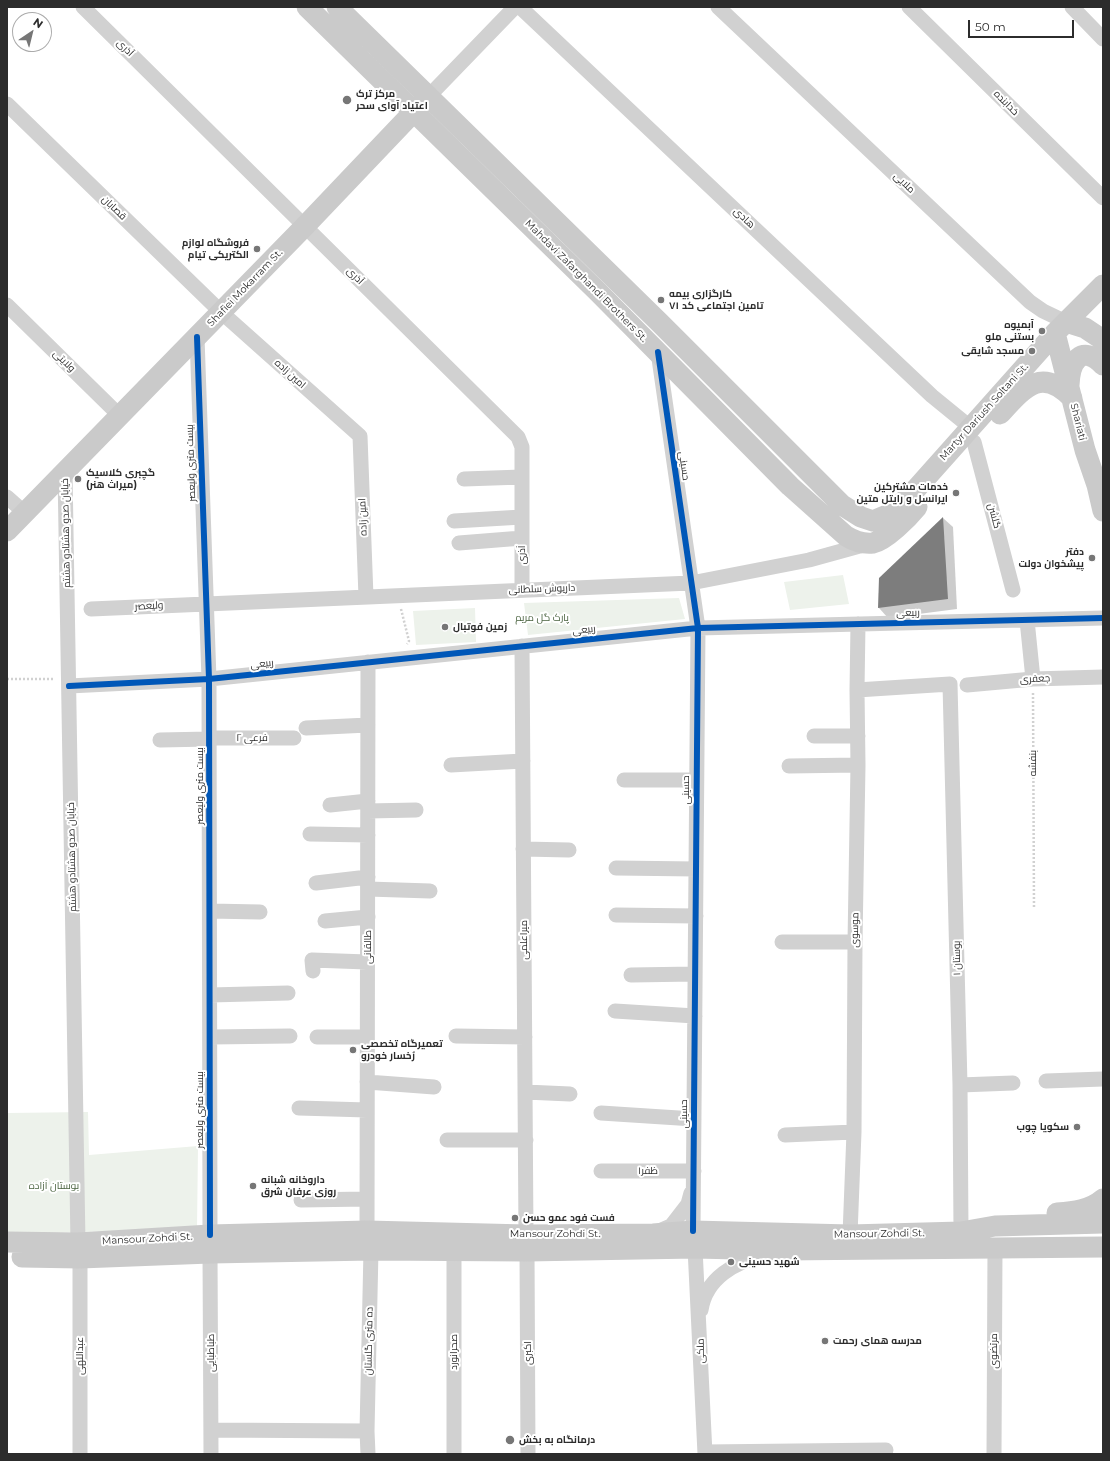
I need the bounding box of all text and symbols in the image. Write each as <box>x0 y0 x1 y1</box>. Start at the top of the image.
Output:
north arrow <box>12 12 52 52</box>
scale bar <box>970 12 1076 38</box>
text: N <box>31 15 46 31</box>
text: 50 m <box>975 19 1006 34</box>
street label: آذری <box>114 37 136 59</box>
place label: مرکز ترک اعتیاد آوای سحر <box>356 88 428 112</box>
street label: خدابنده <box>991 88 1021 118</box>
marker: مرکز ترک اعتیاد آوای سحر <box>341 94 353 106</box>
street label: ملایی <box>891 170 917 196</box>
street label: قصابان <box>99 193 129 223</box>
street label: هادی <box>731 205 757 231</box>
street label: Mahdavi Zafarghandi Brothers St. <box>522 217 650 345</box>
place label: فروشگاه لوازم الکتریکی تیام <box>182 237 249 260</box>
marker: فروشگاه لوازم الکتریکی تیام <box>252 244 262 254</box>
street label: Shafiei Mokarram St. <box>205 247 285 329</box>
street label: آذری <box>344 265 366 287</box>
place label: کارگزاری بیمه تامین اجتماعی کد ۷۱ <box>669 288 763 312</box>
marker: کارگزاری بیمه تامین اجتماعی کد ۷۱ <box>656 295 666 305</box>
place label: آبمیوه بستنی مِلو <box>985 319 1034 342</box>
marker: آبمیوه بستنی مِلو <box>1037 326 1047 336</box>
place label: مسجد شایقی <box>961 345 1024 357</box>
marker: مسجد شایقی <box>1027 346 1037 356</box>
street label: ولایتی <box>50 348 78 374</box>
street label: امين زاده <box>272 357 308 391</box>
street label: Martyr Dariush Soltani St. <box>937 361 1031 463</box>
street label: Shariati <box>1068 402 1088 442</box>
street label: بیست متری ولیعصر <box>184 424 198 502</box>
street label: حسینی <box>676 451 692 481</box>
place label: گچبری کلاسیک (میراث هنر) <box>86 467 155 490</box>
marker: گچبری کلاسیک (میراث هنر) <box>73 474 83 484</box>
street label: خیابان صدو هشتادو هشتم <box>59 478 73 588</box>
place label: خدمات مشترکین ایرانسل و رایتل متین <box>856 481 948 504</box>
marker: خدمات مشترکین ایرانسل و رایتل متین <box>951 488 961 498</box>
street label: امین زاده <box>356 498 370 536</box>
street label: گلشن <box>985 502 1003 530</box>
street label: آذری <box>516 545 528 565</box>
place label: دفتر پیشخوان دولت <box>1019 546 1084 570</box>
marker: دفتر پیشخوان دولت <box>1087 553 1097 563</box>
street label: داریوش سلطانی <box>509 582 575 596</box>
street label: ولیعصر <box>134 599 164 613</box>
street label: ربیعی <box>896 607 920 619</box>
park label: پارک گل مریم <box>515 612 569 624</box>
place label: زمین فوتبال <box>453 621 507 633</box>
marker: زمین فوتبال <box>440 622 450 632</box>
street label: ربیعی <box>572 623 596 637</box>
street label: ربیعی <box>250 657 274 671</box>
street label: جعفری <box>1020 672 1050 686</box>
street label: فرعی ۲ <box>236 732 268 744</box>
street label: بیست متری ولیعصر <box>194 747 206 825</box>
street label: بنفشه <box>1027 750 1039 776</box>
street label: حسینی <box>680 776 692 804</box>
street label: خیابان صدو هشتادو هشتم <box>65 802 79 912</box>
street label: موسوی <box>849 912 861 948</box>
street label: میراعلمی <box>518 920 530 960</box>
street label: طالقانی <box>362 930 374 964</box>
street label: بوستان ۱ <box>951 940 963 976</box>
place label: تعمیرگاه تخصصی رُخسار خودرو <box>361 1038 443 1062</box>
marker: تعمیرگاه تخصصی رُخسار خودرو <box>348 1045 358 1055</box>
street label: بیست متری ولیعصر <box>194 1071 206 1149</box>
street label: حسینی <box>678 1100 690 1128</box>
place label: سکویا چوب <box>1017 1121 1069 1133</box>
marker: سکویا چوب <box>1072 1122 1082 1132</box>
street label: ظفر۱ <box>638 1165 658 1177</box>
place label: داروخانه شبانه روزی عرفان شرق <box>261 1174 336 1198</box>
park label: بوستان آزاده <box>29 1180 79 1192</box>
marker: داروخانه شبانه روزی عرفان شرق <box>248 1181 258 1191</box>
place label: فست فود عمو حسن <box>523 1212 615 1224</box>
marker: فست فود عمو حسن <box>510 1213 520 1223</box>
street label: Mansour Zohdi St. <box>834 1227 924 1241</box>
street label: Mansour Zohdi St. <box>510 1228 600 1240</box>
street label: Mansour Zohdi St. <box>101 1231 193 1247</box>
place label: شهید حسینی <box>739 1256 800 1268</box>
marker: شهید حسینی <box>726 1257 736 1267</box>
street label: ده متری گلستان <box>362 1307 376 1375</box>
street label: مرتضوی <box>988 1333 1000 1369</box>
street label: طباطبایی <box>205 1334 217 1372</box>
street label: صحرانورد <box>448 1334 460 1370</box>
place label: مدرسه همای رحمت <box>833 1335 922 1347</box>
marker: مدرسه همای رحمت <box>820 1336 830 1346</box>
street label: عبداللهی <box>74 1337 86 1375</box>
street label: ملکی <box>695 1338 707 1364</box>
street label: اکبری <box>522 1341 534 1365</box>
marker: درمانگاه به بخش <box>504 1434 516 1446</box>
place label: درمانگاه به بخش <box>519 1434 595 1446</box>

